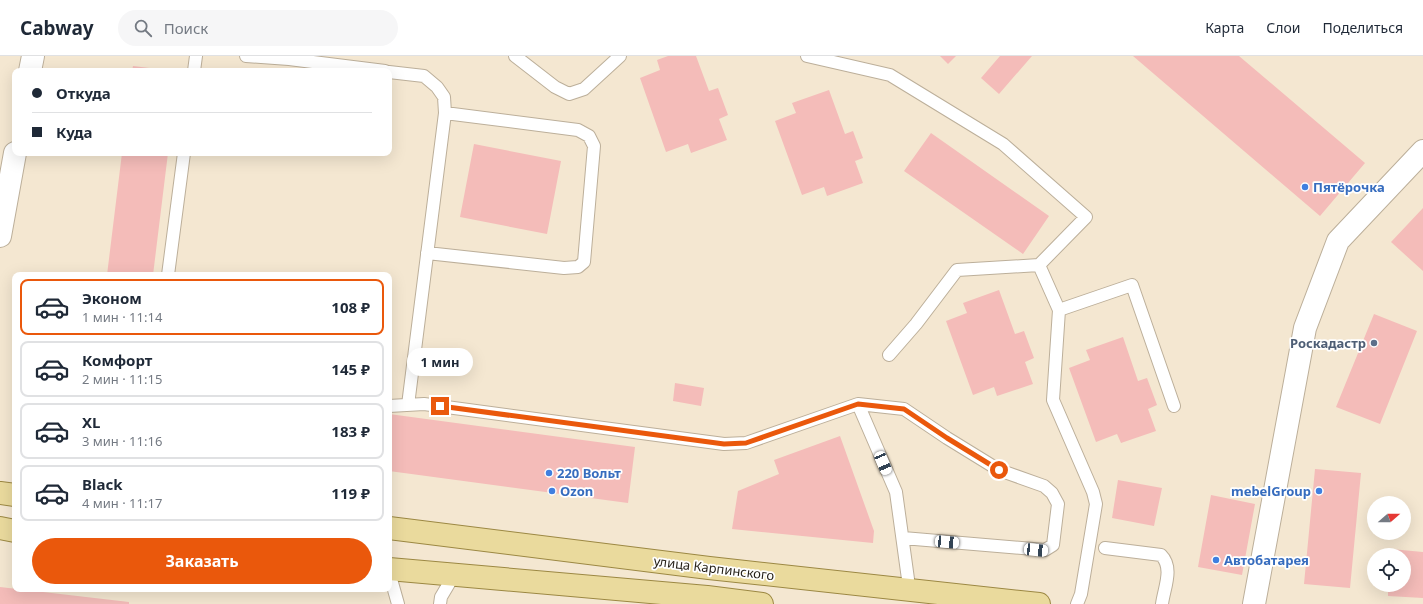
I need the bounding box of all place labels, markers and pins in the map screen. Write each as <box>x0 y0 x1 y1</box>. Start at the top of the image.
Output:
place label: Пятёрочка <box>1313 178 1385 196</box>
marker: Пятёрочка <box>1300 182 1310 192</box>
place label: Роскадастр <box>1290 334 1366 352</box>
marker: Роскадастр <box>1369 338 1379 348</box>
place label: 220 Вольт <box>557 464 621 482</box>
marker: 220 Вольт <box>544 468 554 478</box>
place label: Ozon <box>560 482 593 500</box>
place label: mebelGroup <box>1231 482 1311 500</box>
marker: Ozon <box>547 486 557 496</box>
marker: mebelGroup <box>1314 486 1324 496</box>
place label: Автобатарея <box>1224 551 1309 569</box>
marker: Автобатарея <box>1211 555 1221 565</box>

